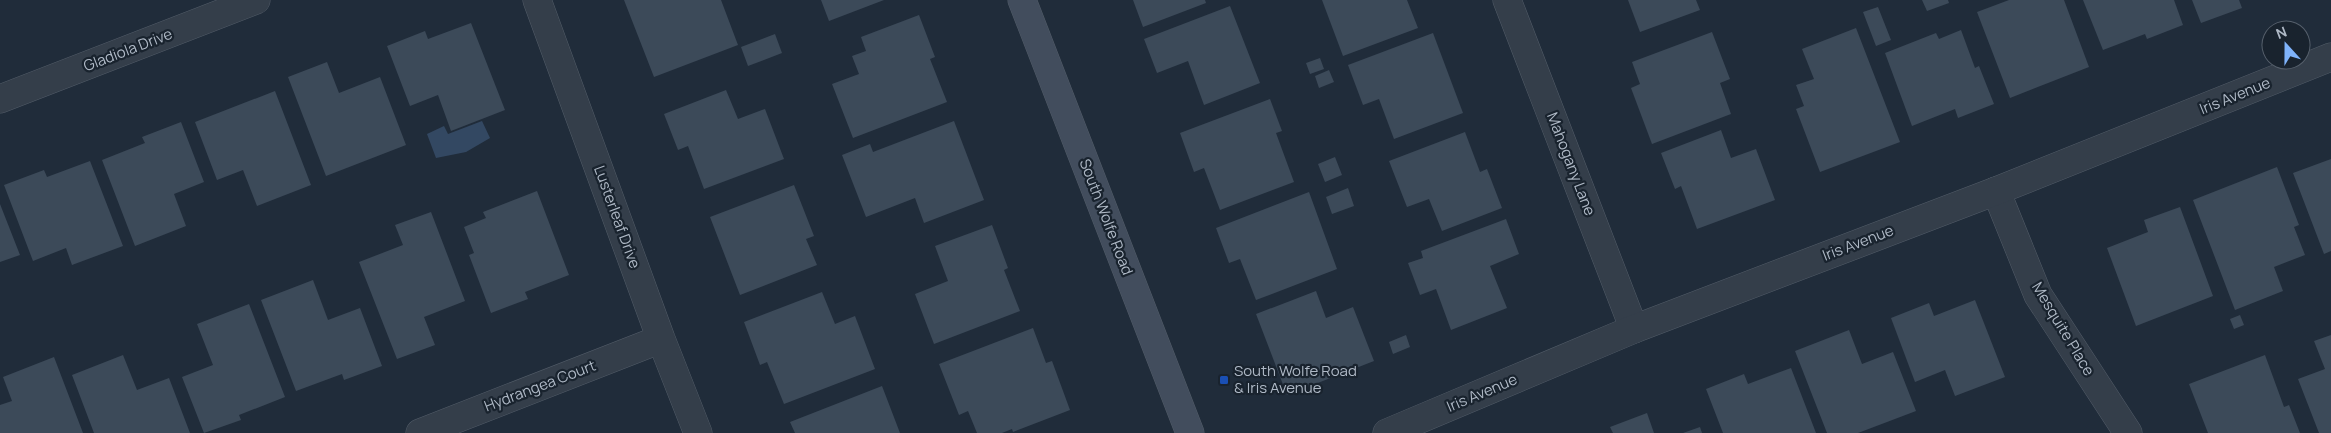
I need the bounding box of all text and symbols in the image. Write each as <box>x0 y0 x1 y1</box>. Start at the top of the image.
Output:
north arrow <box>2261 20 2311 70</box>
text: N <box>2273 22 2289 43</box>
street label: Gladiola Drive <box>80 23 175 76</box>
street label: Iris Avenue <box>2196 72 2274 119</box>
street label: Mahogany Lane <box>1542 109 1601 219</box>
street label: South Wolfe Road <box>1075 156 1138 278</box>
street label: Lusterleaf Drive <box>589 162 646 271</box>
street label: Iris Avenue <box>1819 219 1897 266</box>
street label: Mesquite Place <box>2027 278 2100 380</box>
street label: Hydrangea Court <box>481 355 599 416</box>
place label: South Wolfe Road & Iris Avenue <box>1234 360 1357 398</box>
street label: Iris Avenue <box>1443 368 1520 417</box>
marker: South Wolfe Road & Iris Avenue <box>1218 374 1230 386</box>

